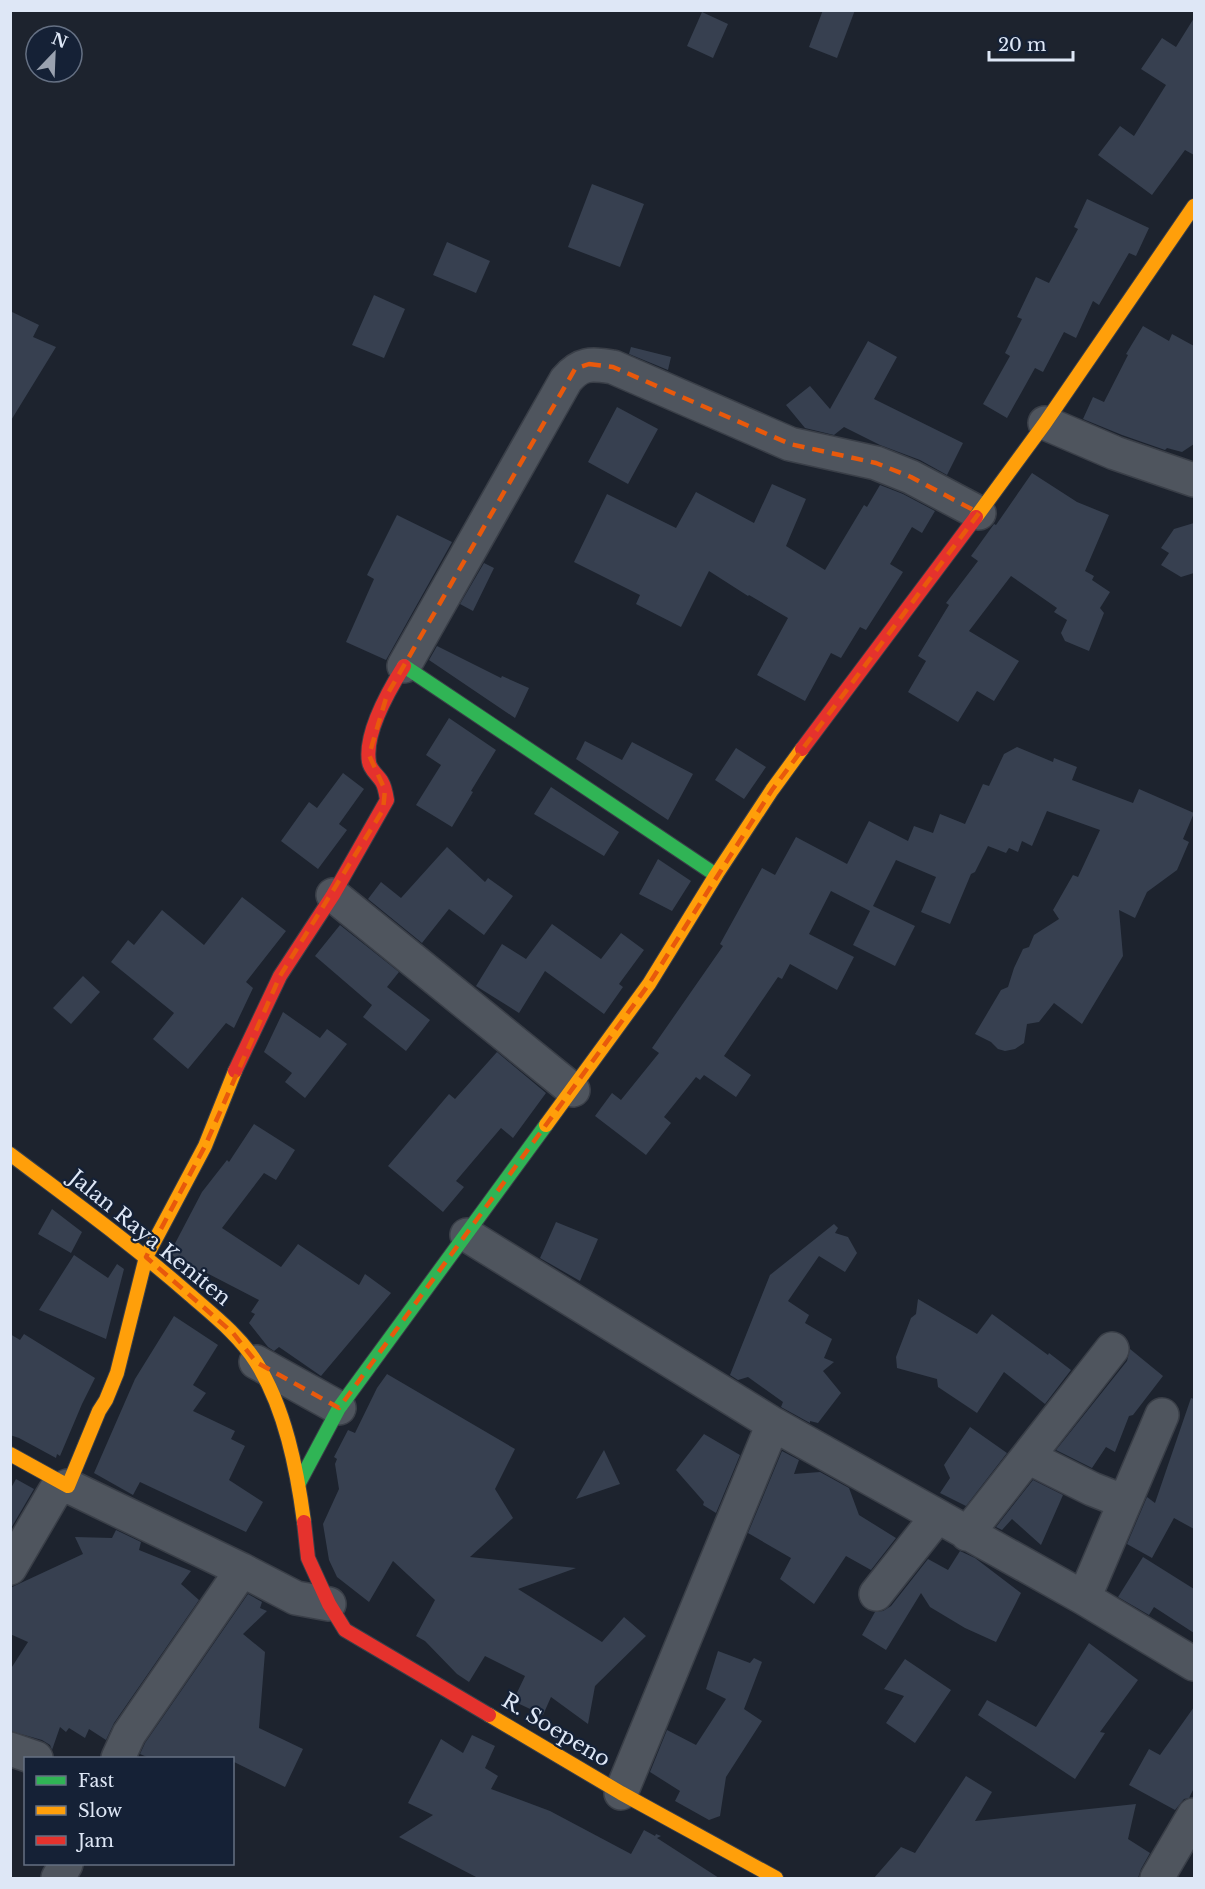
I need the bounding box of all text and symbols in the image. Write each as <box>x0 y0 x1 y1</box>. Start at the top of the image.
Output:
north arrow <box>24 24 84 84</box>
scale bar <box>989 24 1073 62</box>
text: N <box>49 28 71 52</box>
text: 20 m <box>998 34 1046 56</box>
street label: Jalan Raya Keniten <box>62 1163 236 1311</box>
street label: R. Soepeno <box>497 1687 615 1773</box>
legend <box>24 1757 234 1865</box>
text: Fast <box>78 1770 115 1792</box>
text: Slow <box>78 1800 123 1822</box>
text: Jam <box>76 1830 114 1852</box>

